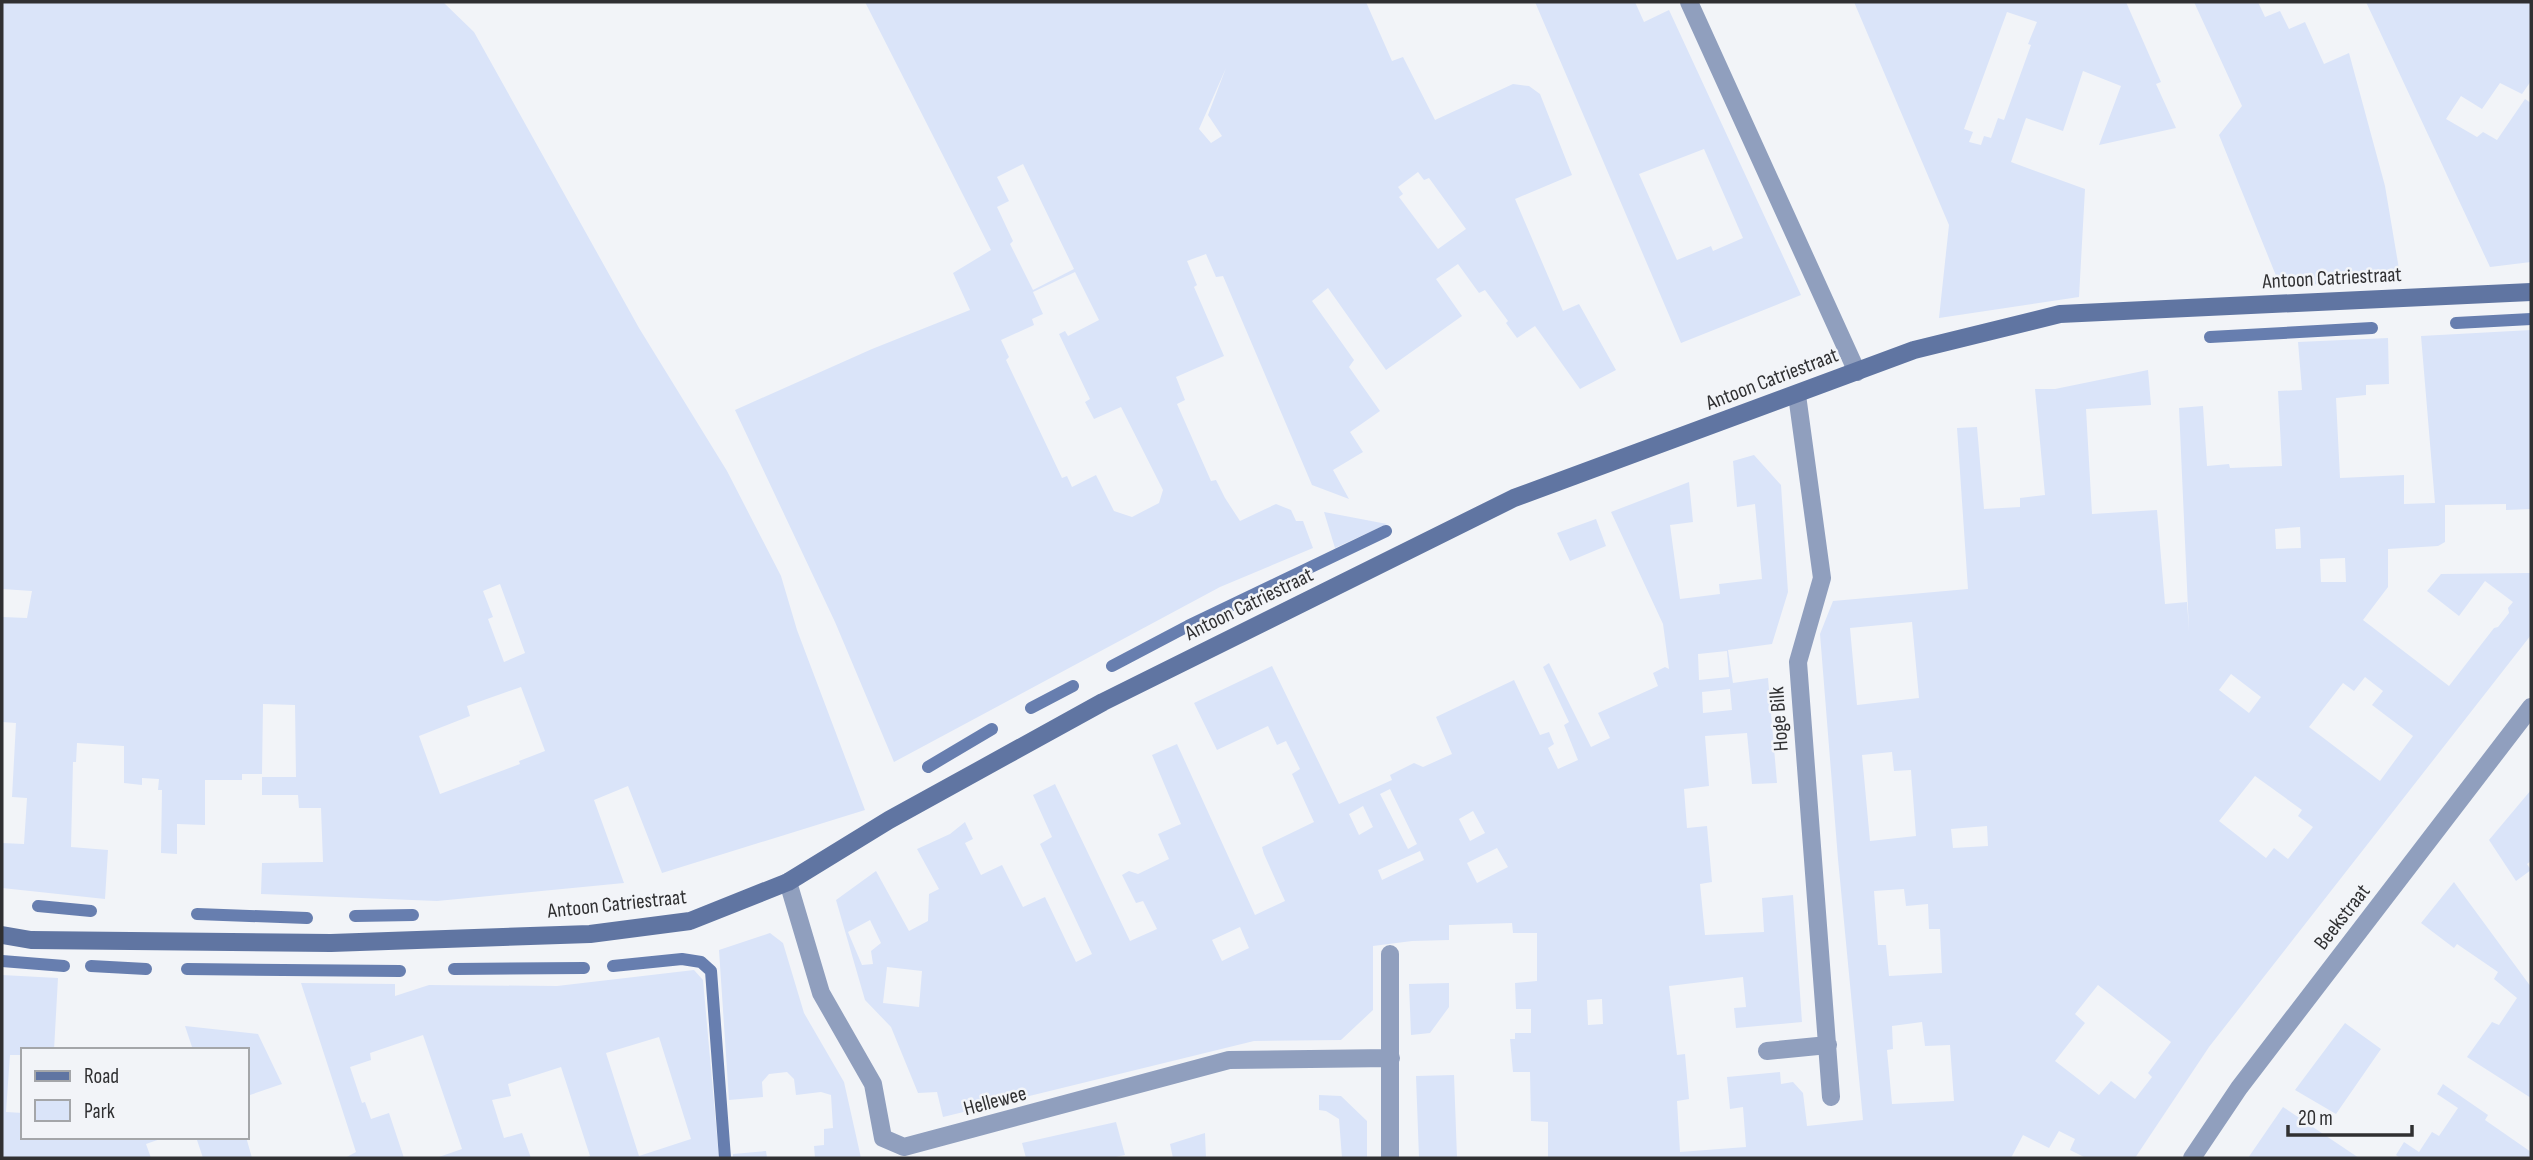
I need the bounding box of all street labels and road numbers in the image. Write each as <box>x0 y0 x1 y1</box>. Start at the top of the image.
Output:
street label: Antoon Catriestraat <box>2261 262 2402 294</box>
street label: Antoon Catriestraat <box>1702 342 1842 416</box>
street label: Antoon Catriestraat <box>1180 562 1317 646</box>
street label: Hoge Bilk <box>1764 686 1794 752</box>
street label: Beekstraat <box>2309 879 2375 955</box>
street label: Antoon Catriestraat <box>545 884 688 924</box>
street label: Hellewee <box>961 1081 1029 1121</box>

